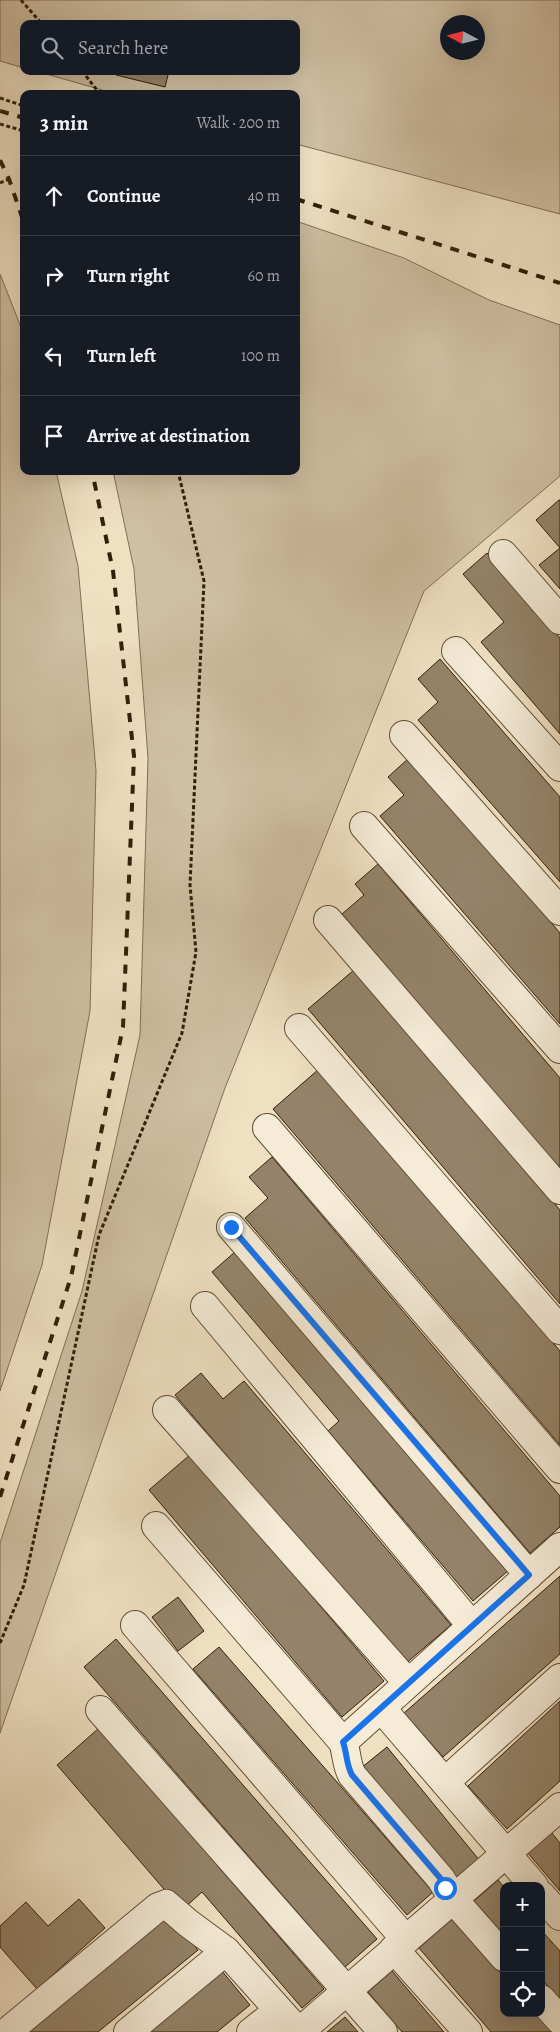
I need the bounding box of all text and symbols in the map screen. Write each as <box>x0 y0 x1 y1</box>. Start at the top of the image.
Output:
north arrow <box>440 15 485 60</box>
search box <box>20 20 300 75</box>
icon: search <box>38 34 66 62</box>
text: Search here <box>78 35 168 61</box>
text: 3 min <box>40 109 88 137</box>
text: Walk · 200 m <box>196 112 280 134</box>
icon: ahead <box>40 182 68 210</box>
text: Continue <box>87 183 161 209</box>
text: 40 m <box>248 185 280 207</box>
icon: right <box>40 262 68 290</box>
text: Turn right <box>87 263 169 289</box>
text: 60 m <box>248 265 280 287</box>
icon: left <box>40 342 68 370</box>
text: Turn left <box>87 343 156 369</box>
text: 100 m <box>241 345 280 367</box>
icon: arrive <box>40 422 68 450</box>
text: Arrive at destination <box>87 423 250 449</box>
route end <box>220 1216 243 1239</box>
route start <box>434 1877 457 1900</box>
map controls <box>500 1882 545 2017</box>
button: + <box>500 1882 545 1927</box>
button: − <box>500 1927 545 1972</box>
button: locate <box>500 1972 545 2017</box>

